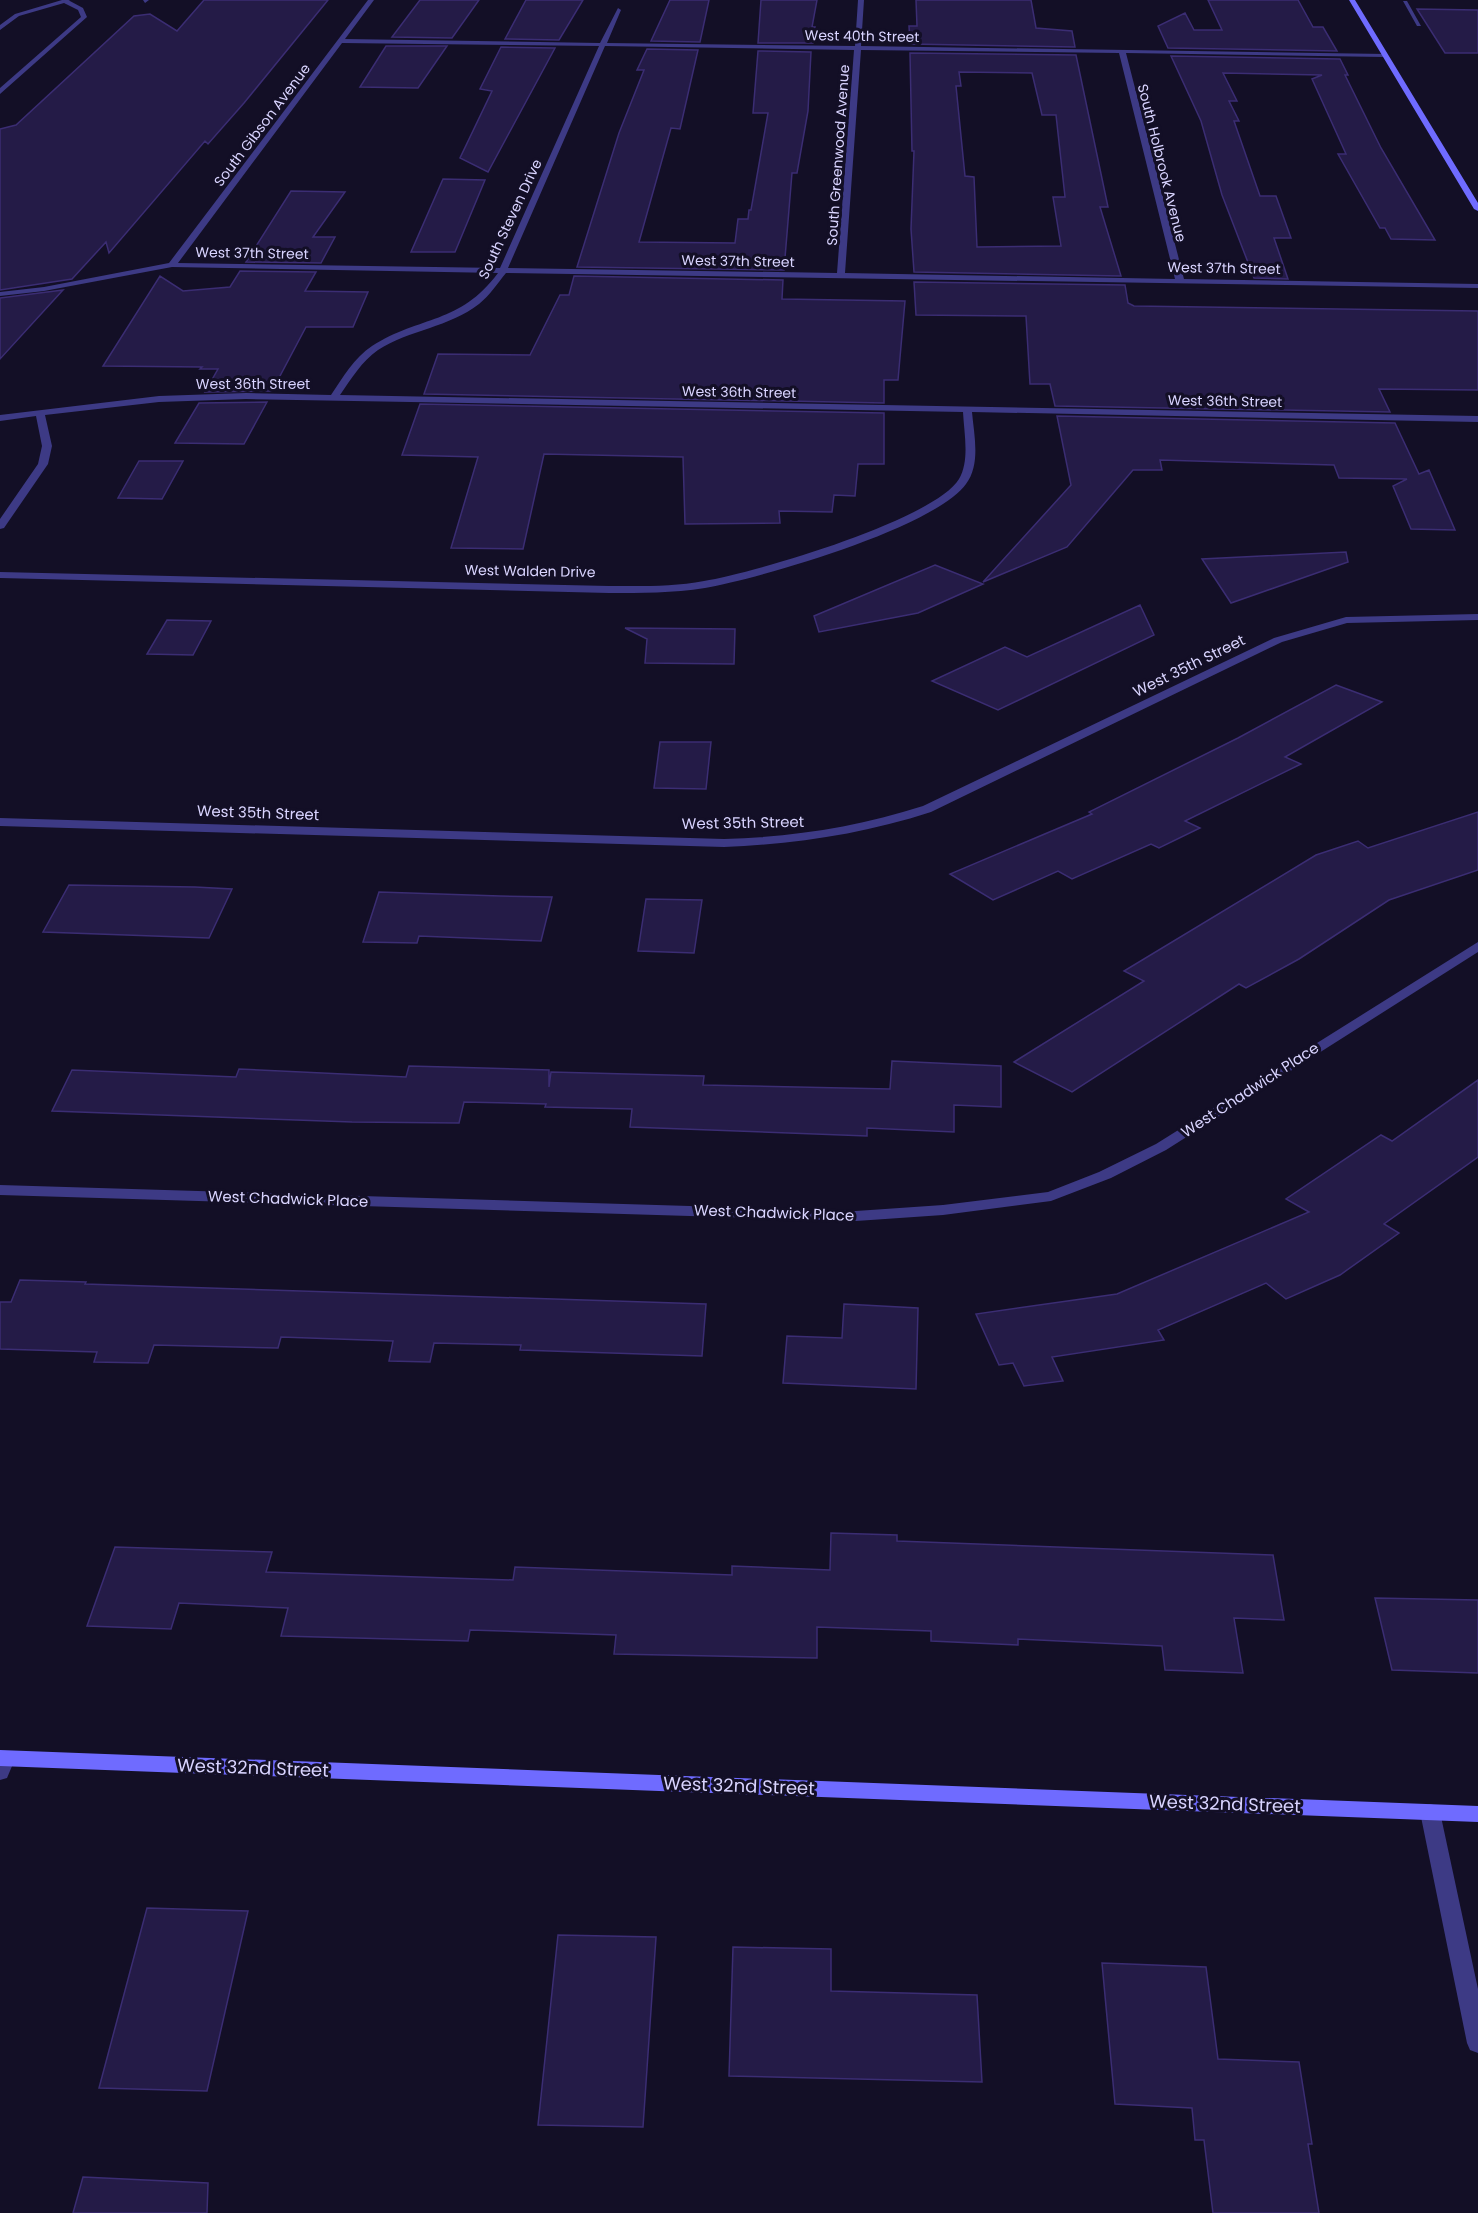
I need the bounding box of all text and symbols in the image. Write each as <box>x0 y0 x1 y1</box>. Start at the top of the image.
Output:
street label: West 40th Street <box>804 25 920 47</box>
street label: South Gibson Avenue <box>209 59 315 191</box>
street label: South Greenwood Avenue <box>822 63 854 246</box>
street label: South Holbrook Avenue <box>1133 82 1191 244</box>
street label: South Steven Drive <box>473 155 547 282</box>
street label: West 37th Street <box>195 242 309 264</box>
street label: West 37th Street <box>681 250 795 272</box>
street label: West 37th Street <box>1167 257 1281 279</box>
street label: West 36th Street <box>196 374 310 394</box>
street label: West 36th Street <box>682 381 796 403</box>
street label: West 36th Street <box>1168 390 1282 412</box>
street label: West Walden Drive <box>464 560 596 582</box>
street label: West 35th Street <box>1129 629 1248 702</box>
street label: West 35th Street <box>196 800 320 825</box>
street label: West 35th Street <box>682 811 804 834</box>
street label: West Chadwick Place <box>1177 1037 1323 1142</box>
street label: West Chadwick Place <box>207 1185 369 1212</box>
street label: West Chadwick Place <box>693 1199 855 1226</box>
street label: West 32nd Street <box>177 1752 329 1783</box>
street label: West 32nd Street <box>663 1770 815 1801</box>
street label: West 32nd Street <box>1149 1788 1301 1819</box>

